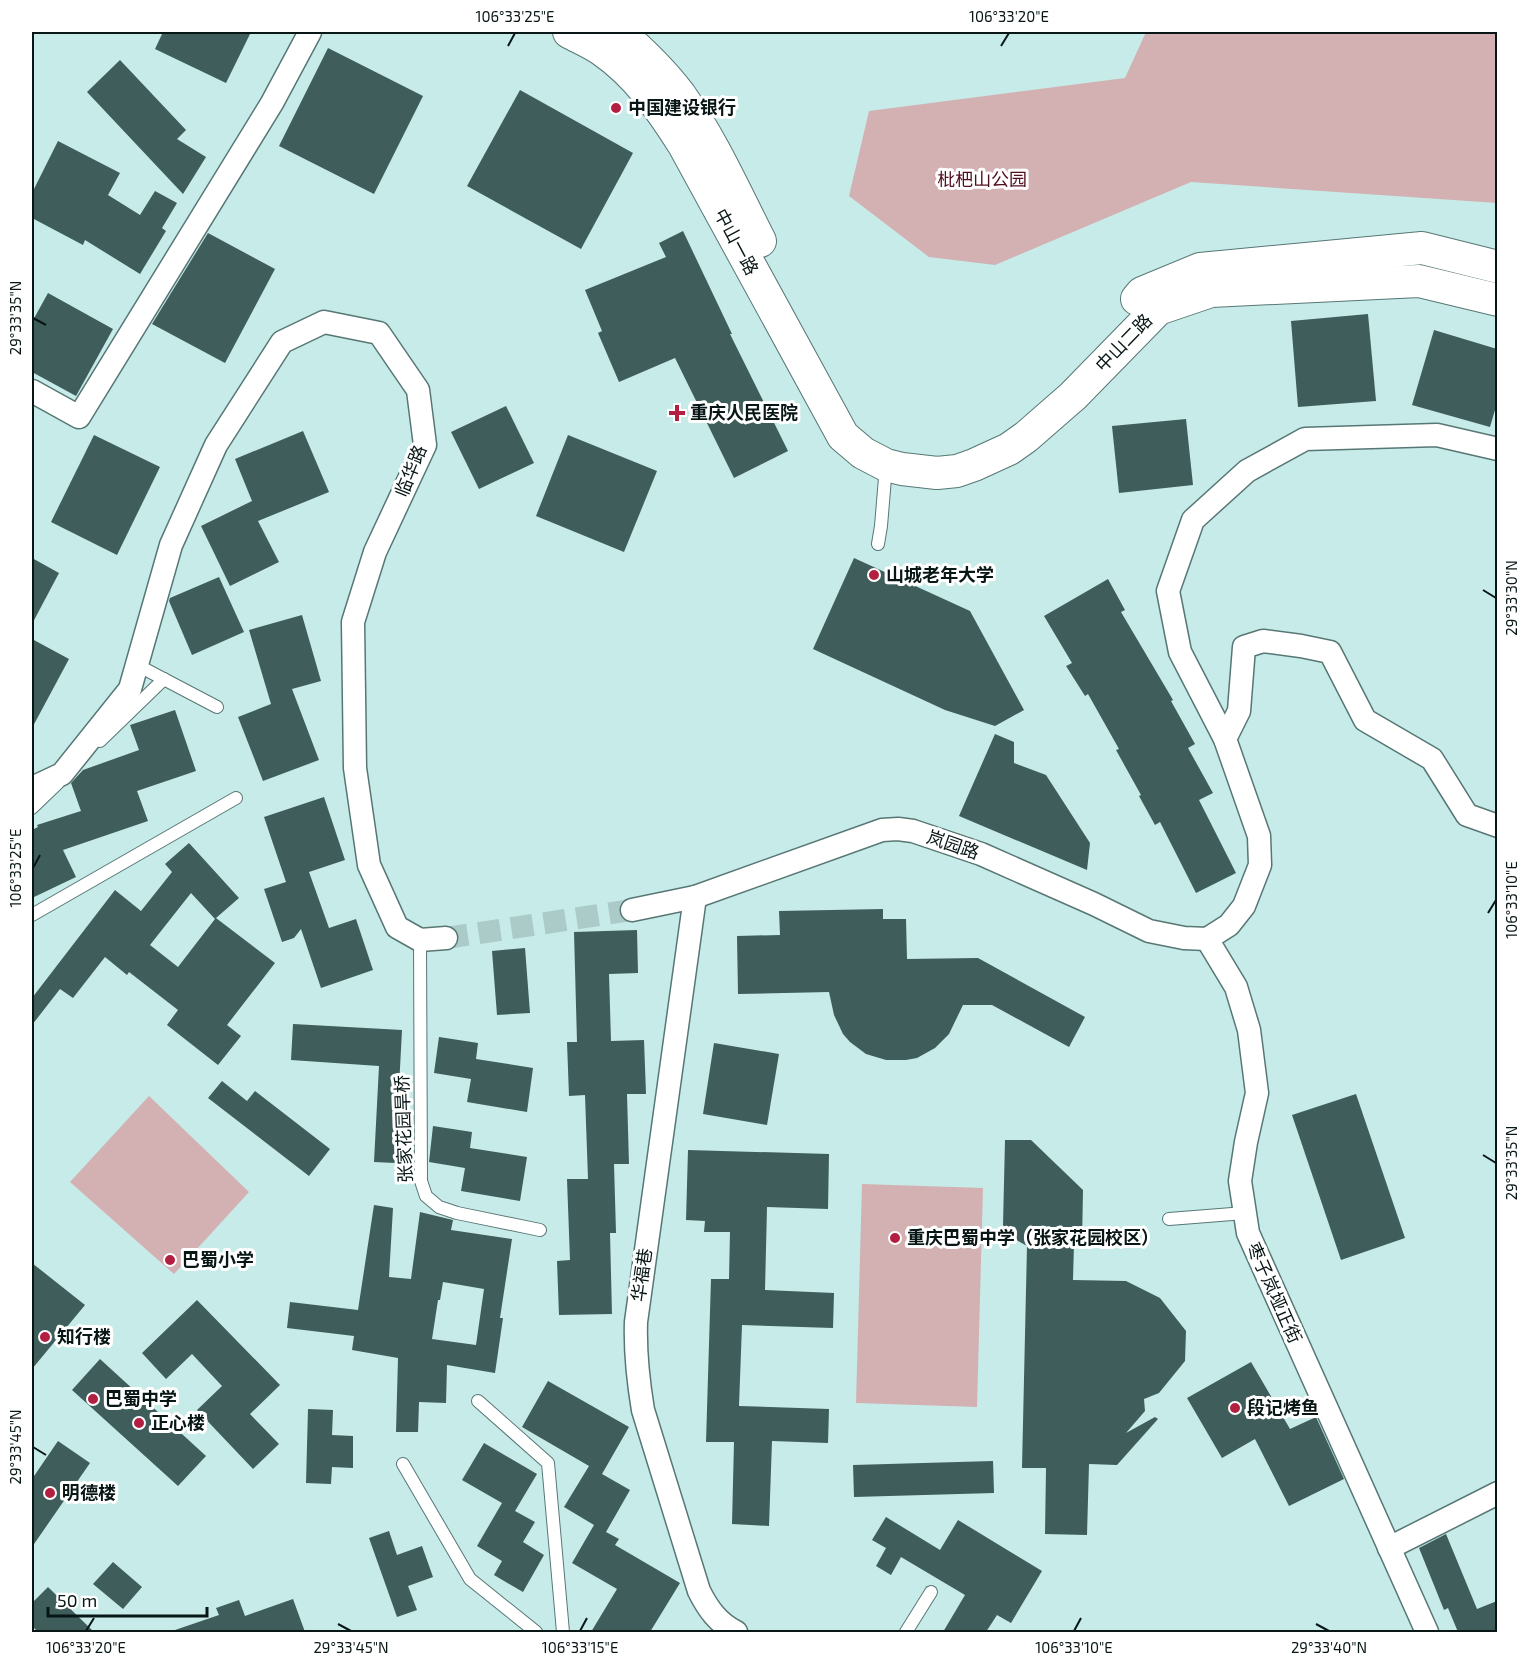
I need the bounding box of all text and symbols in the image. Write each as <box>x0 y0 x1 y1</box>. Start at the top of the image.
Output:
text: 106°33'25"E <box>475 7 555 25</box>
text: 106°33'20"E <box>969 7 1049 25</box>
place label: 中国建设银行 <box>628 96 736 118</box>
marker: 中国建设银行 <box>609 101 623 115</box>
park label: 枇杷山公园 <box>937 168 1027 190</box>
street label: 中山一路 <box>710 205 763 278</box>
text: 29°33'35"N <box>6 281 24 355</box>
street label: 中山二路 <box>1090 309 1156 376</box>
place label: 重庆人民医院 <box>690 401 798 423</box>
marker: 重庆人民医院 <box>668 404 686 422</box>
street label: 临华路 <box>390 441 430 500</box>
text: 29°33'30"N <box>1502 560 1520 636</box>
place label: 山城老年大学 <box>886 563 994 585</box>
marker: 山城老年大学 <box>867 568 881 582</box>
street label: 岚园路 <box>924 825 982 863</box>
text: 106°33'25"E <box>6 828 24 908</box>
text: 106°33'10"E <box>1502 861 1520 939</box>
street label: 张家花园旱桥 <box>390 1075 416 1183</box>
text: 29°33'35"N <box>1502 1126 1520 1200</box>
place label: 重庆巴蜀中学（张家花园校区） <box>907 1226 1159 1248</box>
marker: 重庆巴蜀中学（张家花园校区） <box>888 1231 902 1245</box>
street label: 枣子岚垭正街 <box>1243 1239 1307 1346</box>
street label: 华福巷 <box>626 1247 656 1303</box>
place label: 巴蜀小学 <box>182 1248 254 1270</box>
marker: 巴蜀小学 <box>163 1253 177 1267</box>
place label: 知行楼 <box>57 1325 111 1347</box>
marker: 知行楼 <box>38 1330 52 1344</box>
place label: 巴蜀中学 <box>105 1387 177 1409</box>
marker: 巴蜀中学 <box>86 1392 100 1406</box>
place label: 段记烤鱼 <box>1247 1396 1319 1418</box>
marker: 段记烤鱼 <box>1228 1401 1242 1415</box>
text: 29°33'45"N <box>6 1409 24 1485</box>
place label: 正心楼 <box>151 1411 205 1433</box>
marker: 正心楼 <box>132 1416 146 1430</box>
place label: 明德楼 <box>62 1481 116 1503</box>
marker: 明德楼 <box>43 1486 57 1500</box>
scale bar <box>48 1580 207 1618</box>
text: 50 m <box>57 1589 97 1611</box>
text: 106°33'20"E <box>46 1638 126 1656</box>
text: 29°33'45"N <box>313 1638 389 1656</box>
text: 106°33'15"E <box>542 1638 618 1656</box>
text: 106°33'10"E <box>1035 1638 1113 1656</box>
text: 29°33'40"N <box>1291 1638 1367 1656</box>

